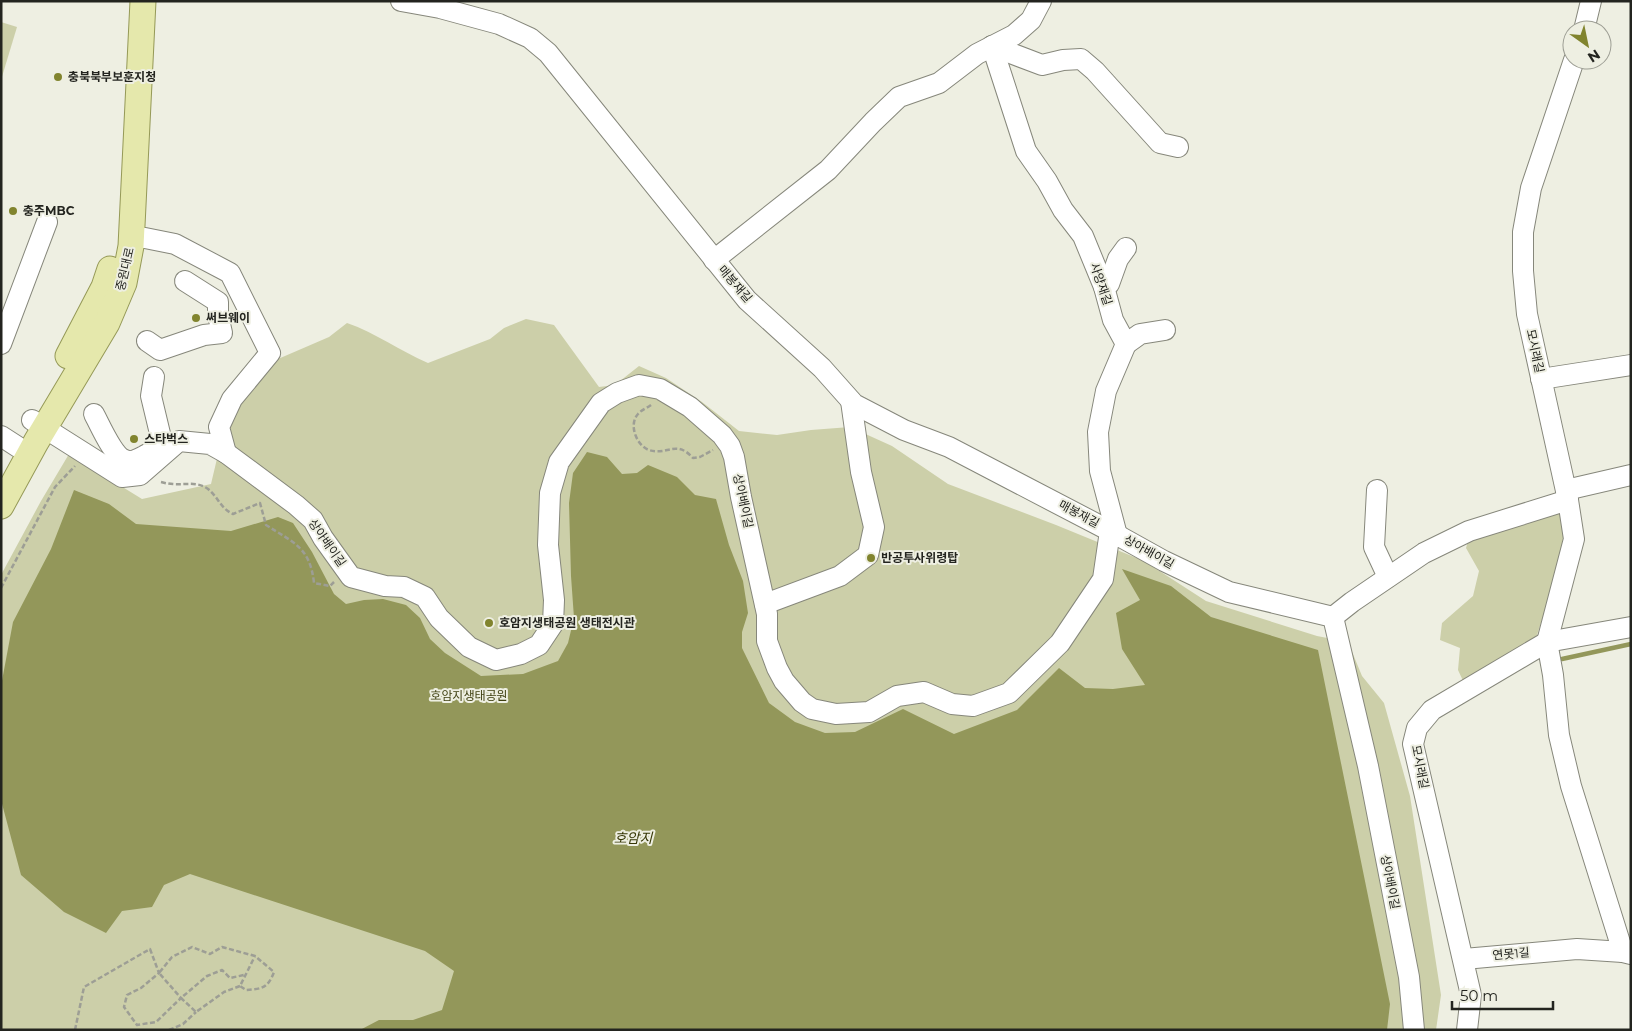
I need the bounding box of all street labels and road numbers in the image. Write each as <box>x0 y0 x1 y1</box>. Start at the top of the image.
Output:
street label: 중원대로 <box>112 246 137 292</box>
street label: 사양재길 <box>1087 261 1116 307</box>
street label: 매봉재길 <box>715 262 756 305</box>
street label: 모시래길 <box>1524 328 1547 374</box>
street label: 상아배이길 <box>730 472 757 529</box>
street label: 매봉재길 <box>1056 497 1102 531</box>
street label: 상아배이길 <box>305 516 349 570</box>
street label: 상아배이길 <box>1121 532 1177 572</box>
street label: 모시래길 <box>1409 744 1432 790</box>
street label: 상아배이길 <box>1378 853 1403 910</box>
street label: 연못1길 <box>1492 944 1530 963</box>

